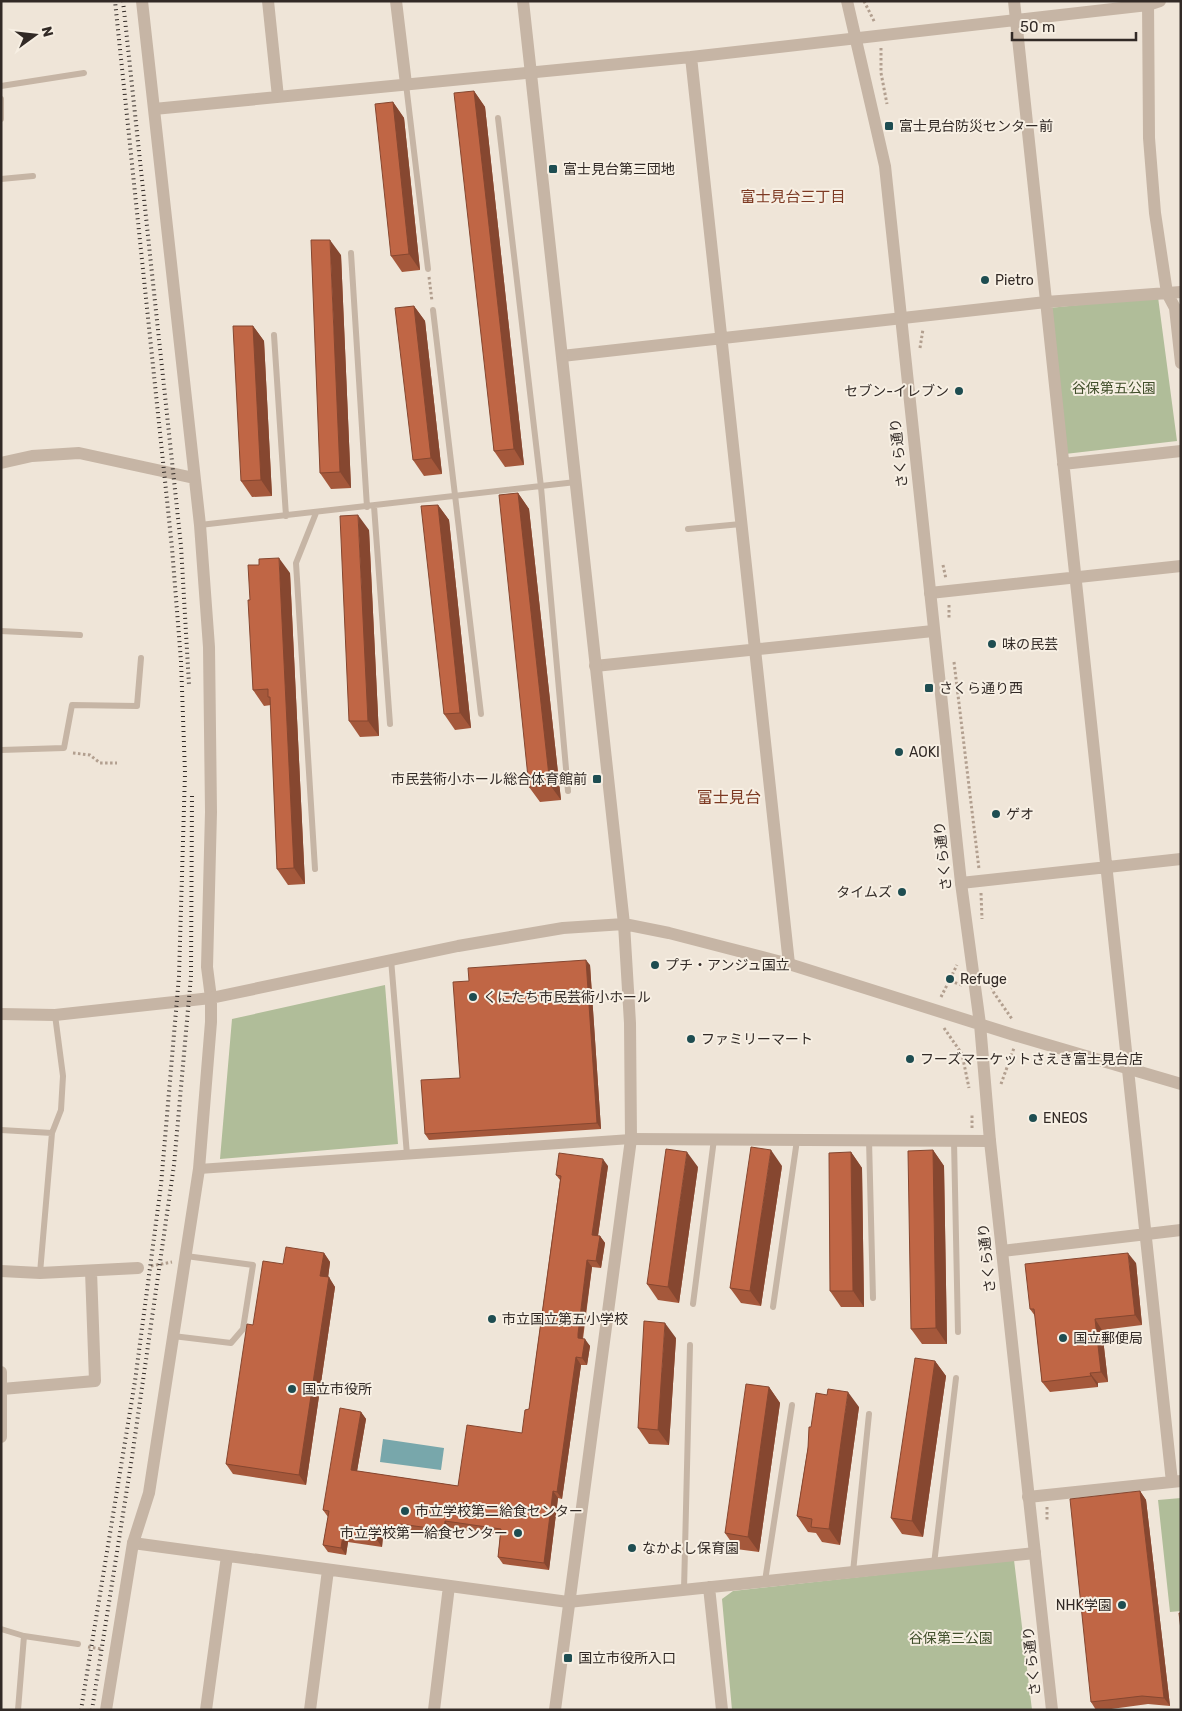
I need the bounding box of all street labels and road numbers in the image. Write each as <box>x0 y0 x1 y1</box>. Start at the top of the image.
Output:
street label: さくら通り <box>887 417 911 489</box>
street label: さくら通り <box>931 820 955 892</box>
street label: さくら通り <box>975 1222 999 1294</box>
street label: さくら通り <box>1020 1625 1044 1697</box>

